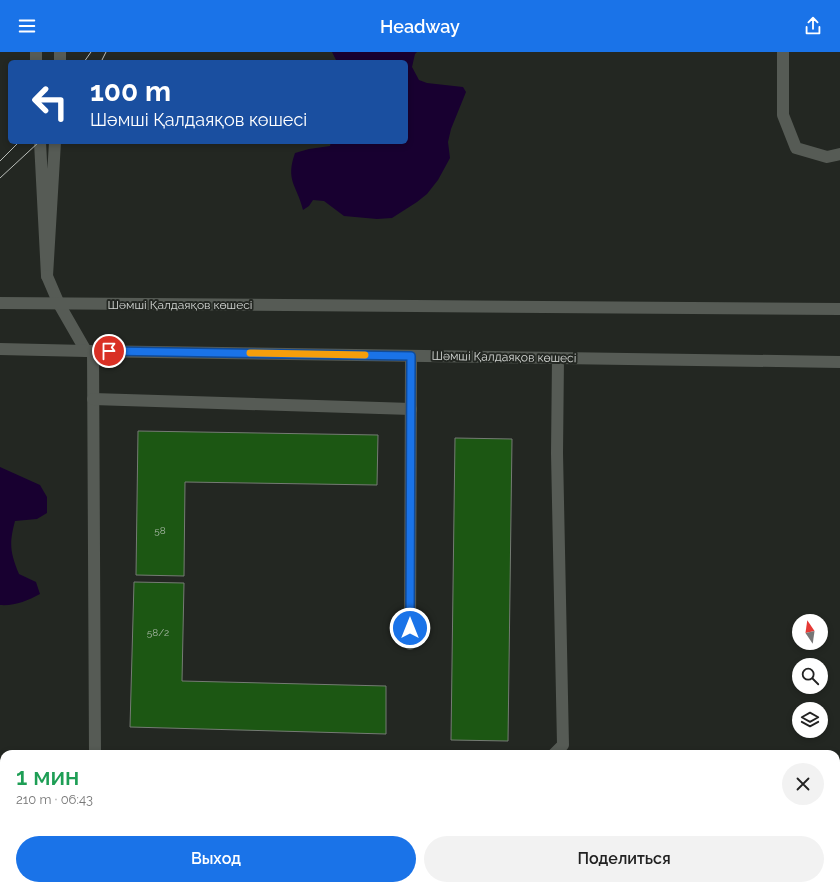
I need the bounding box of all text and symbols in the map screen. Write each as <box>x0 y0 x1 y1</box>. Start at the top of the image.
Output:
icon: menu <box>16 15 38 37</box>
icon: share <box>802 15 824 37</box>
text: Headway <box>380 16 460 37</box>
text: 100 m <box>90 75 171 108</box>
icon: left <box>24 76 76 128</box>
text: Шәмші Қалдаяқов көшесі <box>90 109 307 130</box>
street label: Шәмші Қалдаяқов көшесі <box>108 298 252 312</box>
pin <box>92 334 126 368</box>
icon: arrive <box>98 340 120 362</box>
street label: Шәмші Қалдаяқов көшесі <box>431 349 577 365</box>
house number: 58 <box>154 525 166 536</box>
position arrow <box>389 607 431 649</box>
north arrow <box>792 614 828 650</box>
map controls <box>792 614 828 738</box>
house number: 58/2 <box>147 627 169 638</box>
button: search <box>792 658 828 694</box>
button: layers <box>792 702 828 738</box>
text: 1 мин <box>16 762 79 791</box>
button: close <box>782 763 824 805</box>
text: 210 m · 06:43 <box>16 792 93 807</box>
button: Выход <box>16 836 416 882</box>
button: Поделиться <box>424 836 824 882</box>

